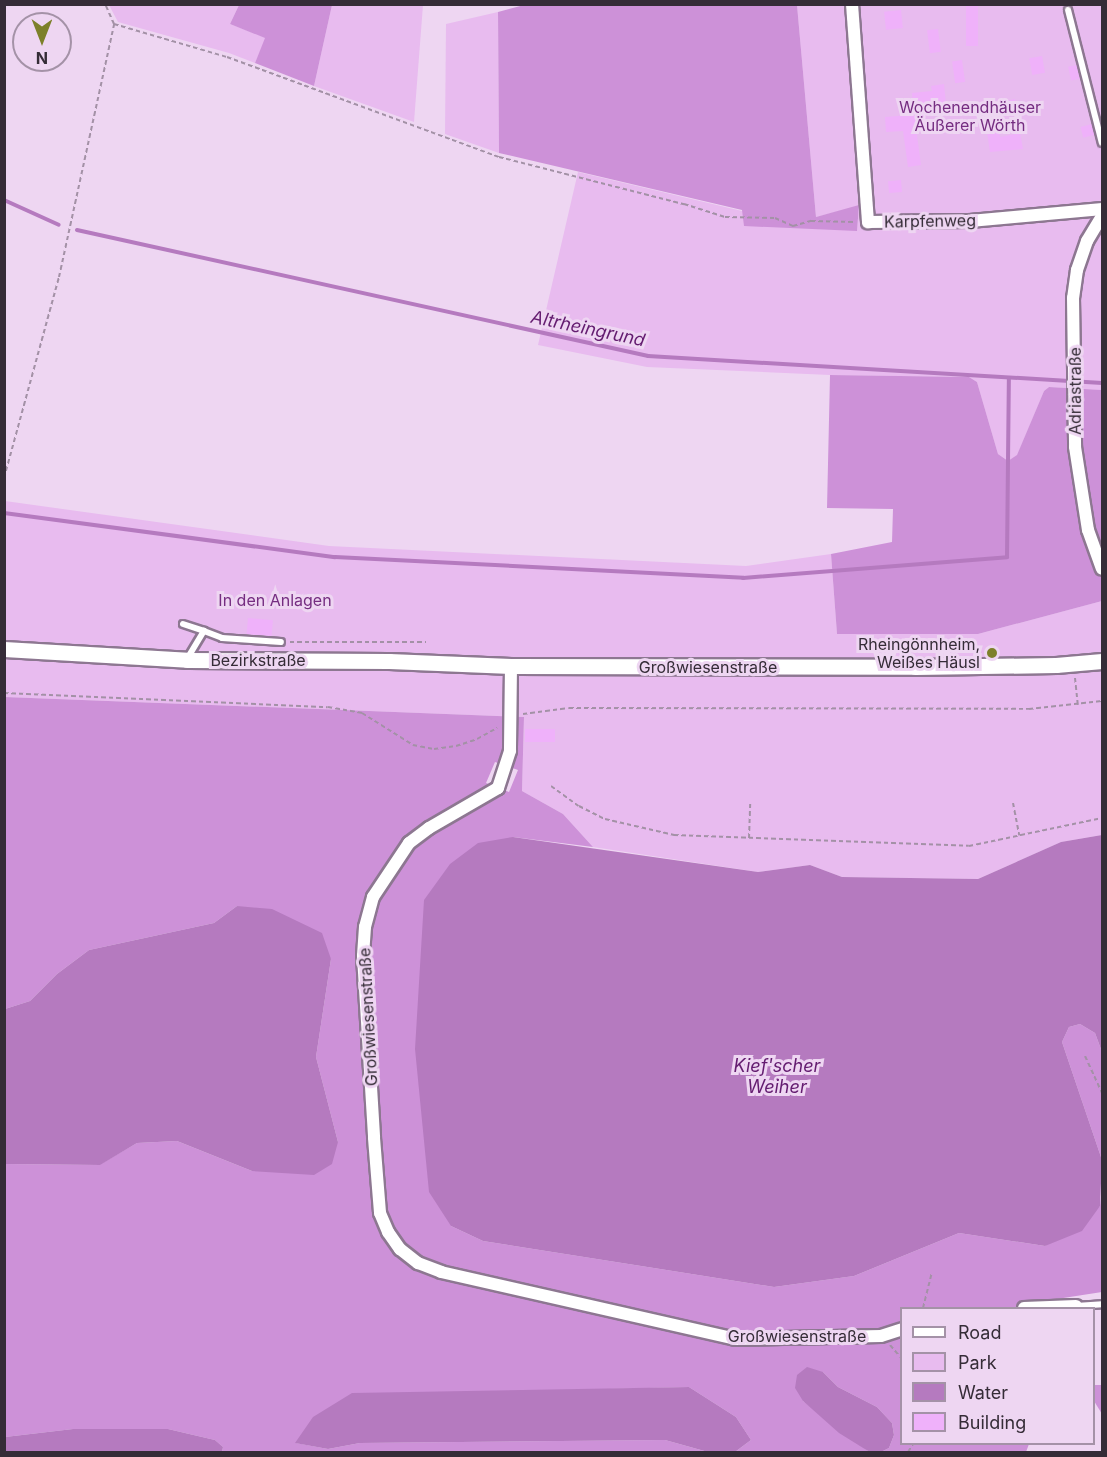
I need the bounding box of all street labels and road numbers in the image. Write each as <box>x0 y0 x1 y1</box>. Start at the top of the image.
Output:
street label: Karpfenweg <box>884 211 976 231</box>
street label: Adriastraße <box>1065 347 1085 435</box>
street label: Bezirkstraße <box>210 650 306 670</box>
street label: Großwiesenstraße <box>639 657 777 677</box>
street label: Großwiesenstraße <box>355 947 381 1087</box>
street label: Großwiesenstraße <box>728 1326 866 1346</box>

